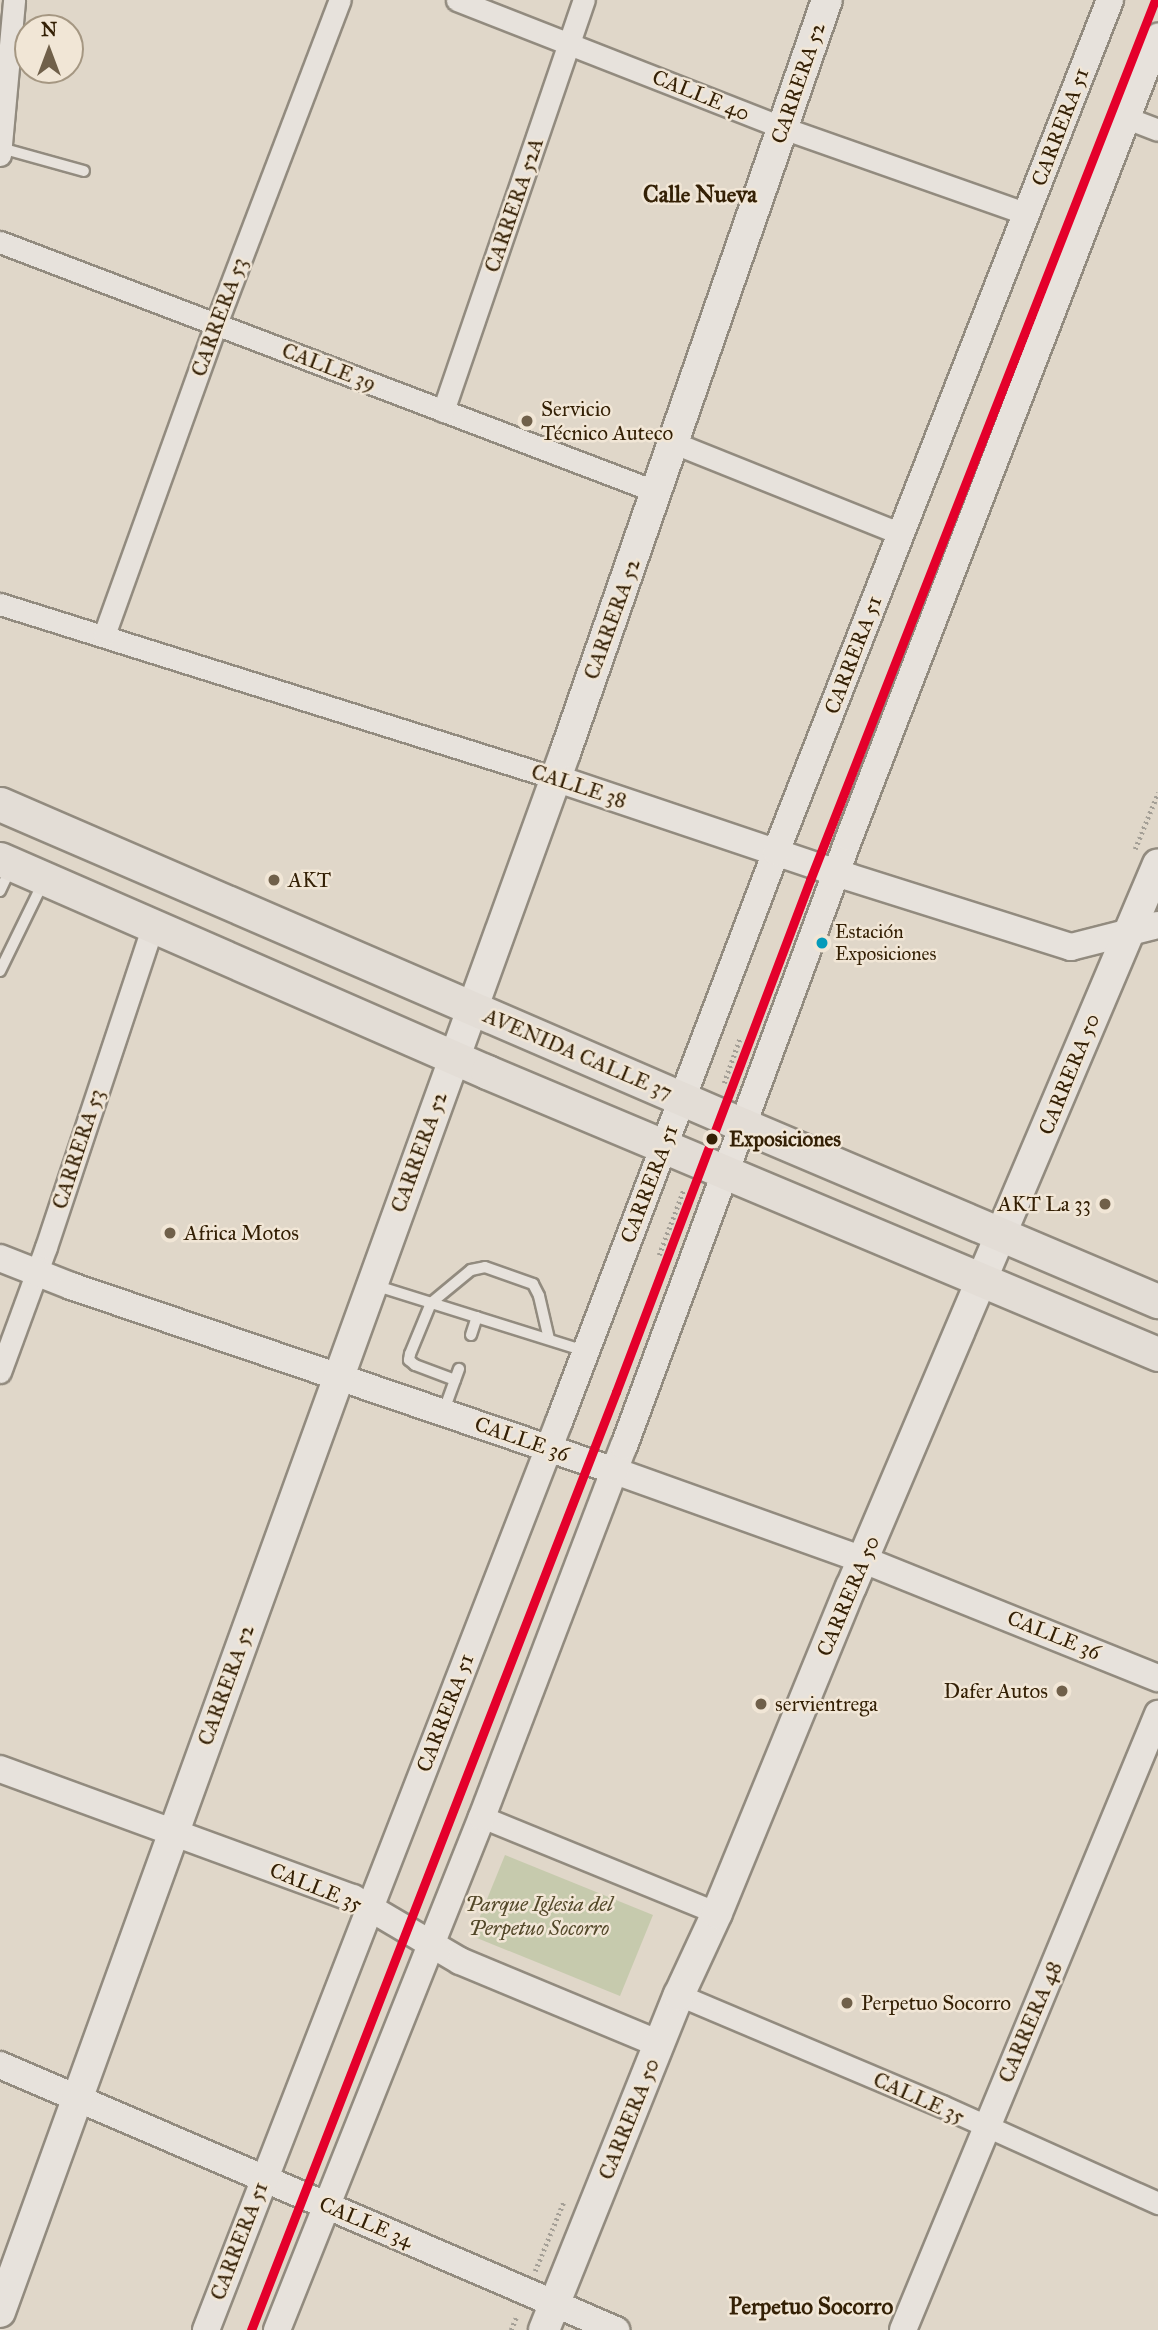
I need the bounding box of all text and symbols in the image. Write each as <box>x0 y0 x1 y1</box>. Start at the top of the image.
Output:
north arrow <box>14 14 84 84</box>
text: N <box>41 18 57 41</box>
street label: CARRERA 52 <box>765 19 831 147</box>
street label: CALLE 40 <box>649 64 753 126</box>
street label: CARRERA 51 <box>1026 64 1094 190</box>
street label: CARRERA 52A <box>479 134 549 276</box>
district label: Calle Nueva <box>643 180 757 208</box>
street label: CARRERA 53 <box>186 254 252 380</box>
street label: CALLE 39 <box>278 338 380 396</box>
place label: Servicio Técnico Auteco <box>541 396 673 446</box>
marker: Servicio Técnico Auteco <box>519 413 535 429</box>
street label: CARRERA 52 <box>579 555 645 683</box>
street label: CARRERA 51 <box>819 592 887 718</box>
street label: CALLE 38 <box>528 759 630 813</box>
place label: AKT <box>288 867 331 893</box>
marker: AKT <box>266 872 282 888</box>
place label: Estación Exposiciones <box>835 921 936 965</box>
marker: Estación Exposiciones <box>815 936 829 950</box>
street label: AVENIDA CALLE 37 <box>480 1003 676 1105</box>
street label: CARRERA 50 <box>1033 1010 1105 1138</box>
street label: CARRERA 53 <box>47 1086 109 1212</box>
street label: CARRERA 52 <box>386 1088 452 1216</box>
street label: CARRERA 51 <box>615 1121 683 1247</box>
place label: Exposiciones <box>729 1126 841 1152</box>
marker: Exposiciones <box>701 1128 723 1150</box>
place label: AKT La 33 <box>998 1191 1091 1217</box>
marker: AKT La 33 <box>1097 1196 1113 1212</box>
place label: Africa Motos <box>184 1220 299 1246</box>
marker: Africa Motos <box>162 1225 178 1241</box>
street label: CALLE 36 <box>471 1411 573 1467</box>
street label: CARRERA 50 <box>811 1532 885 1660</box>
street label: CALLE 36 <box>1004 1605 1104 1665</box>
street label: CARRERA 52 <box>193 1621 259 1749</box>
street label: CARRERA 51 <box>411 1650 479 1776</box>
place label: Dafer Autos <box>944 1678 1048 1704</box>
marker: Dafer Autos <box>1054 1683 1070 1699</box>
place label: servientrega <box>775 1691 878 1717</box>
marker: servientrega <box>753 1696 769 1712</box>
street label: CALLE 35 <box>266 1857 366 1917</box>
park label: Parque Iglesia del Perpetuo Socorro <box>465 1891 613 1941</box>
street label: CARRERA 48 <box>993 1958 1067 2086</box>
place label: Perpetuo Socorro <box>861 1990 1011 2016</box>
marker: Perpetuo Socorro <box>839 1995 855 2011</box>
street label: CARRERA 50 <box>593 2055 665 2183</box>
street label: CALLE 35 <box>869 2067 969 2129</box>
street label: CARRERA 51 <box>205 2178 273 2304</box>
street label: CALLE 34 <box>315 2191 417 2253</box>
district label: Perpetuo Socorro <box>729 2292 893 2320</box>

